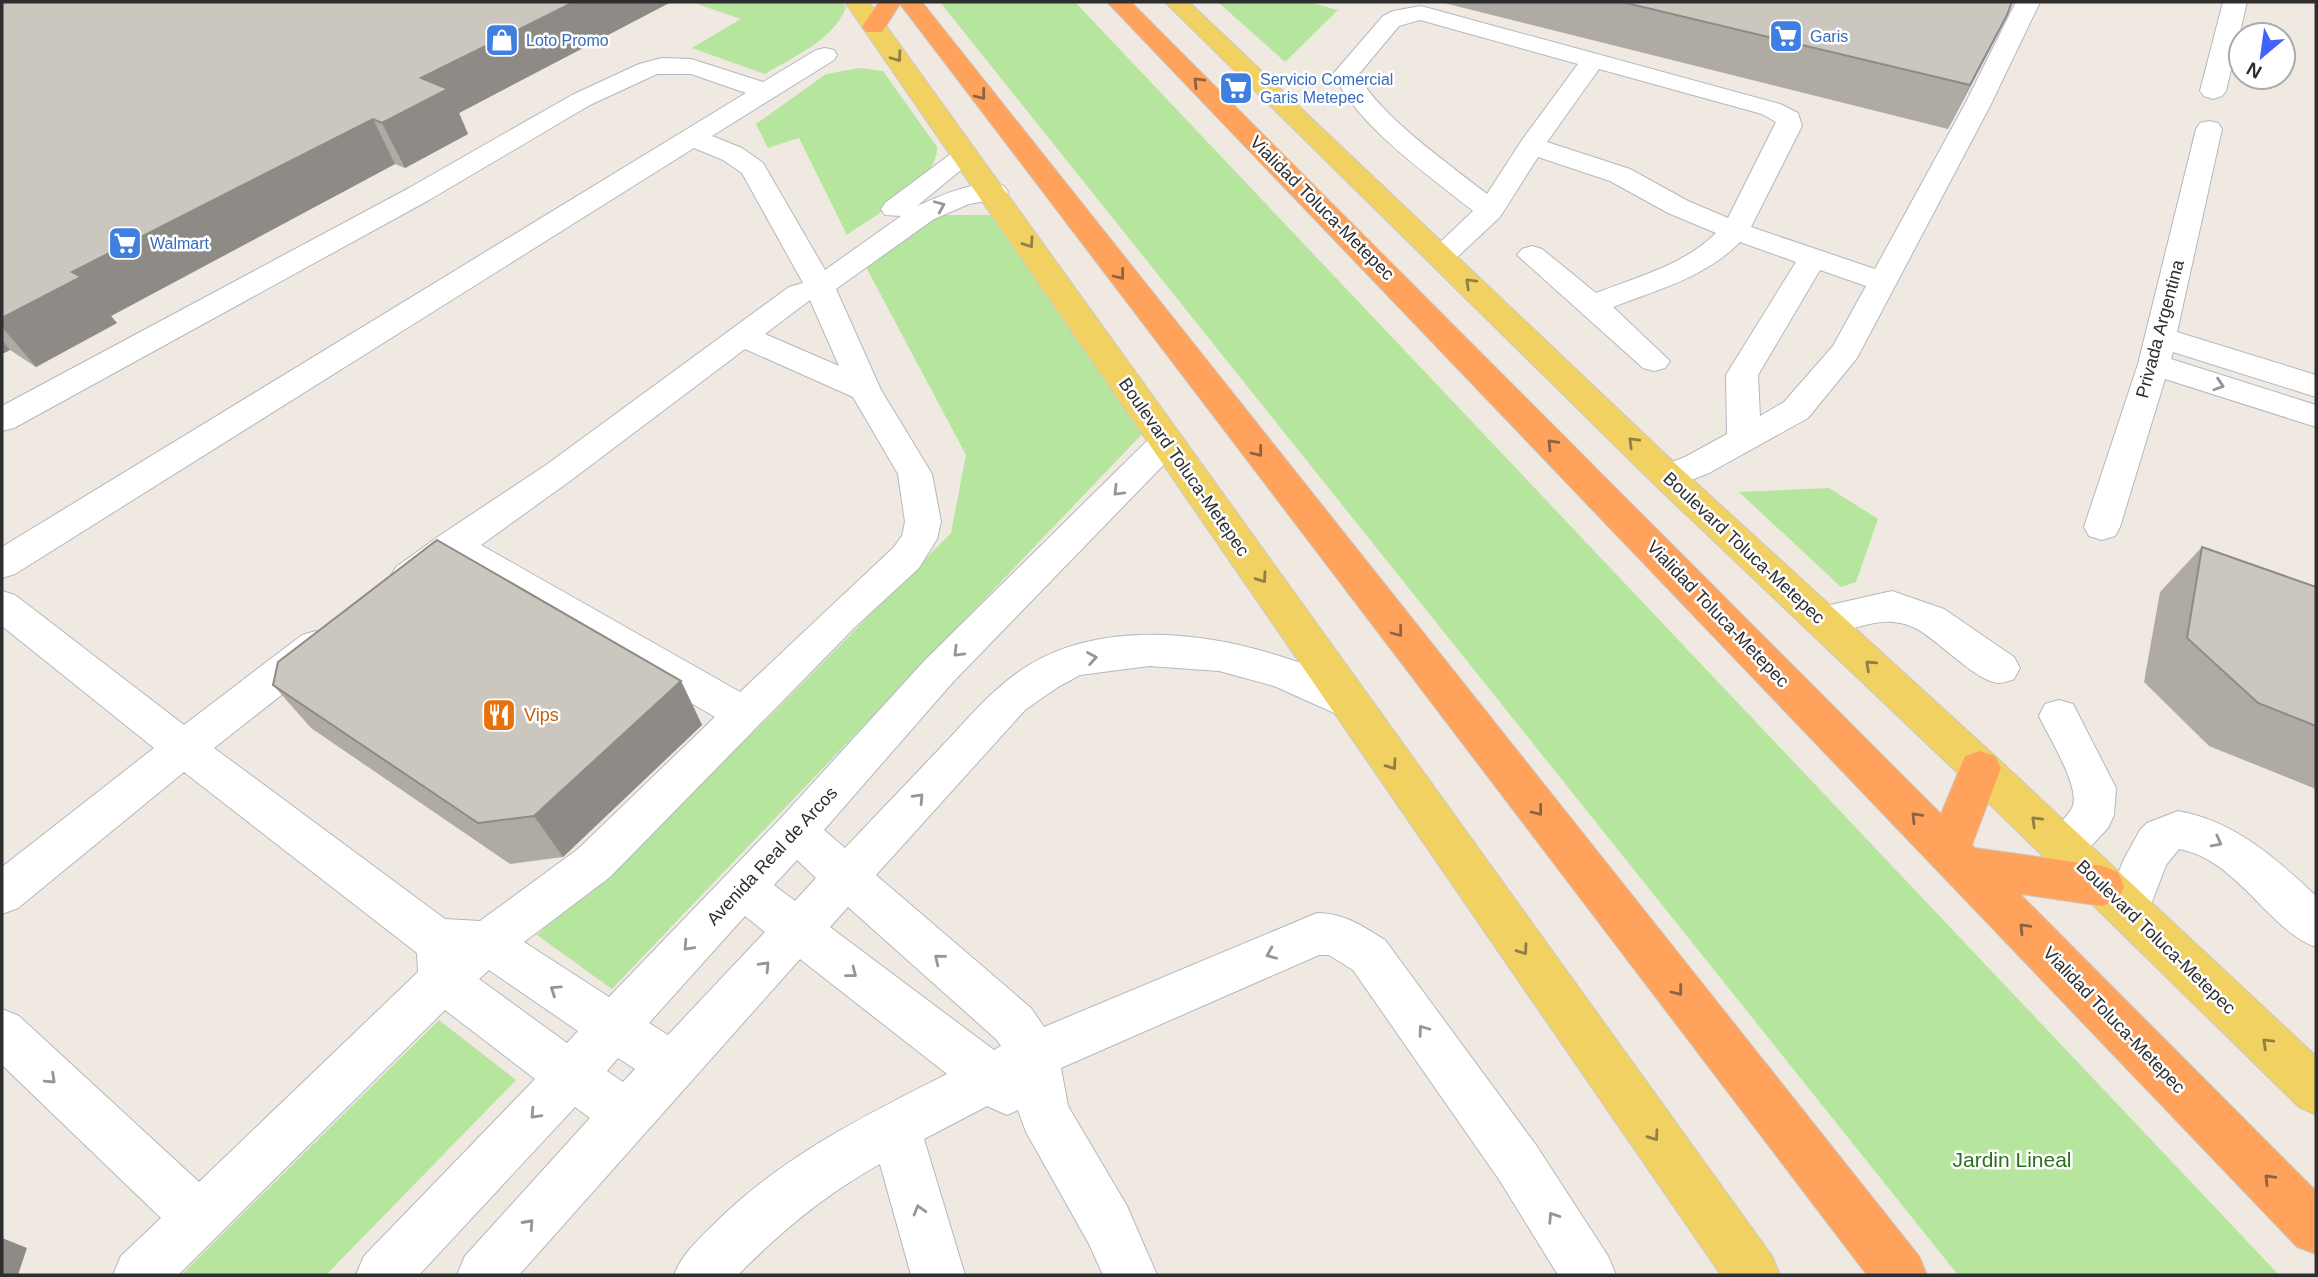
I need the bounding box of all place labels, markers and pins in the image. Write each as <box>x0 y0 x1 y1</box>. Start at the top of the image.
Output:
supermarket icon: Garis <box>1767 17 1805 55</box>
shop icon: Loto Promo <box>483 21 521 59</box>
place label: Garis <box>1810 28 1848 45</box>
place label: Loto Promo <box>526 32 609 49</box>
supermarket icon: Servicio Comercial Garis Metepec <box>1217 69 1255 107</box>
place label: Servicio Comercial Garis Metepec <box>1260 71 1393 106</box>
supermarket icon: Walmart <box>106 224 144 262</box>
place label: Walmart <box>150 235 210 252</box>
restaurant icon: Vips <box>480 696 518 734</box>
place label: Vips <box>524 705 559 725</box>

